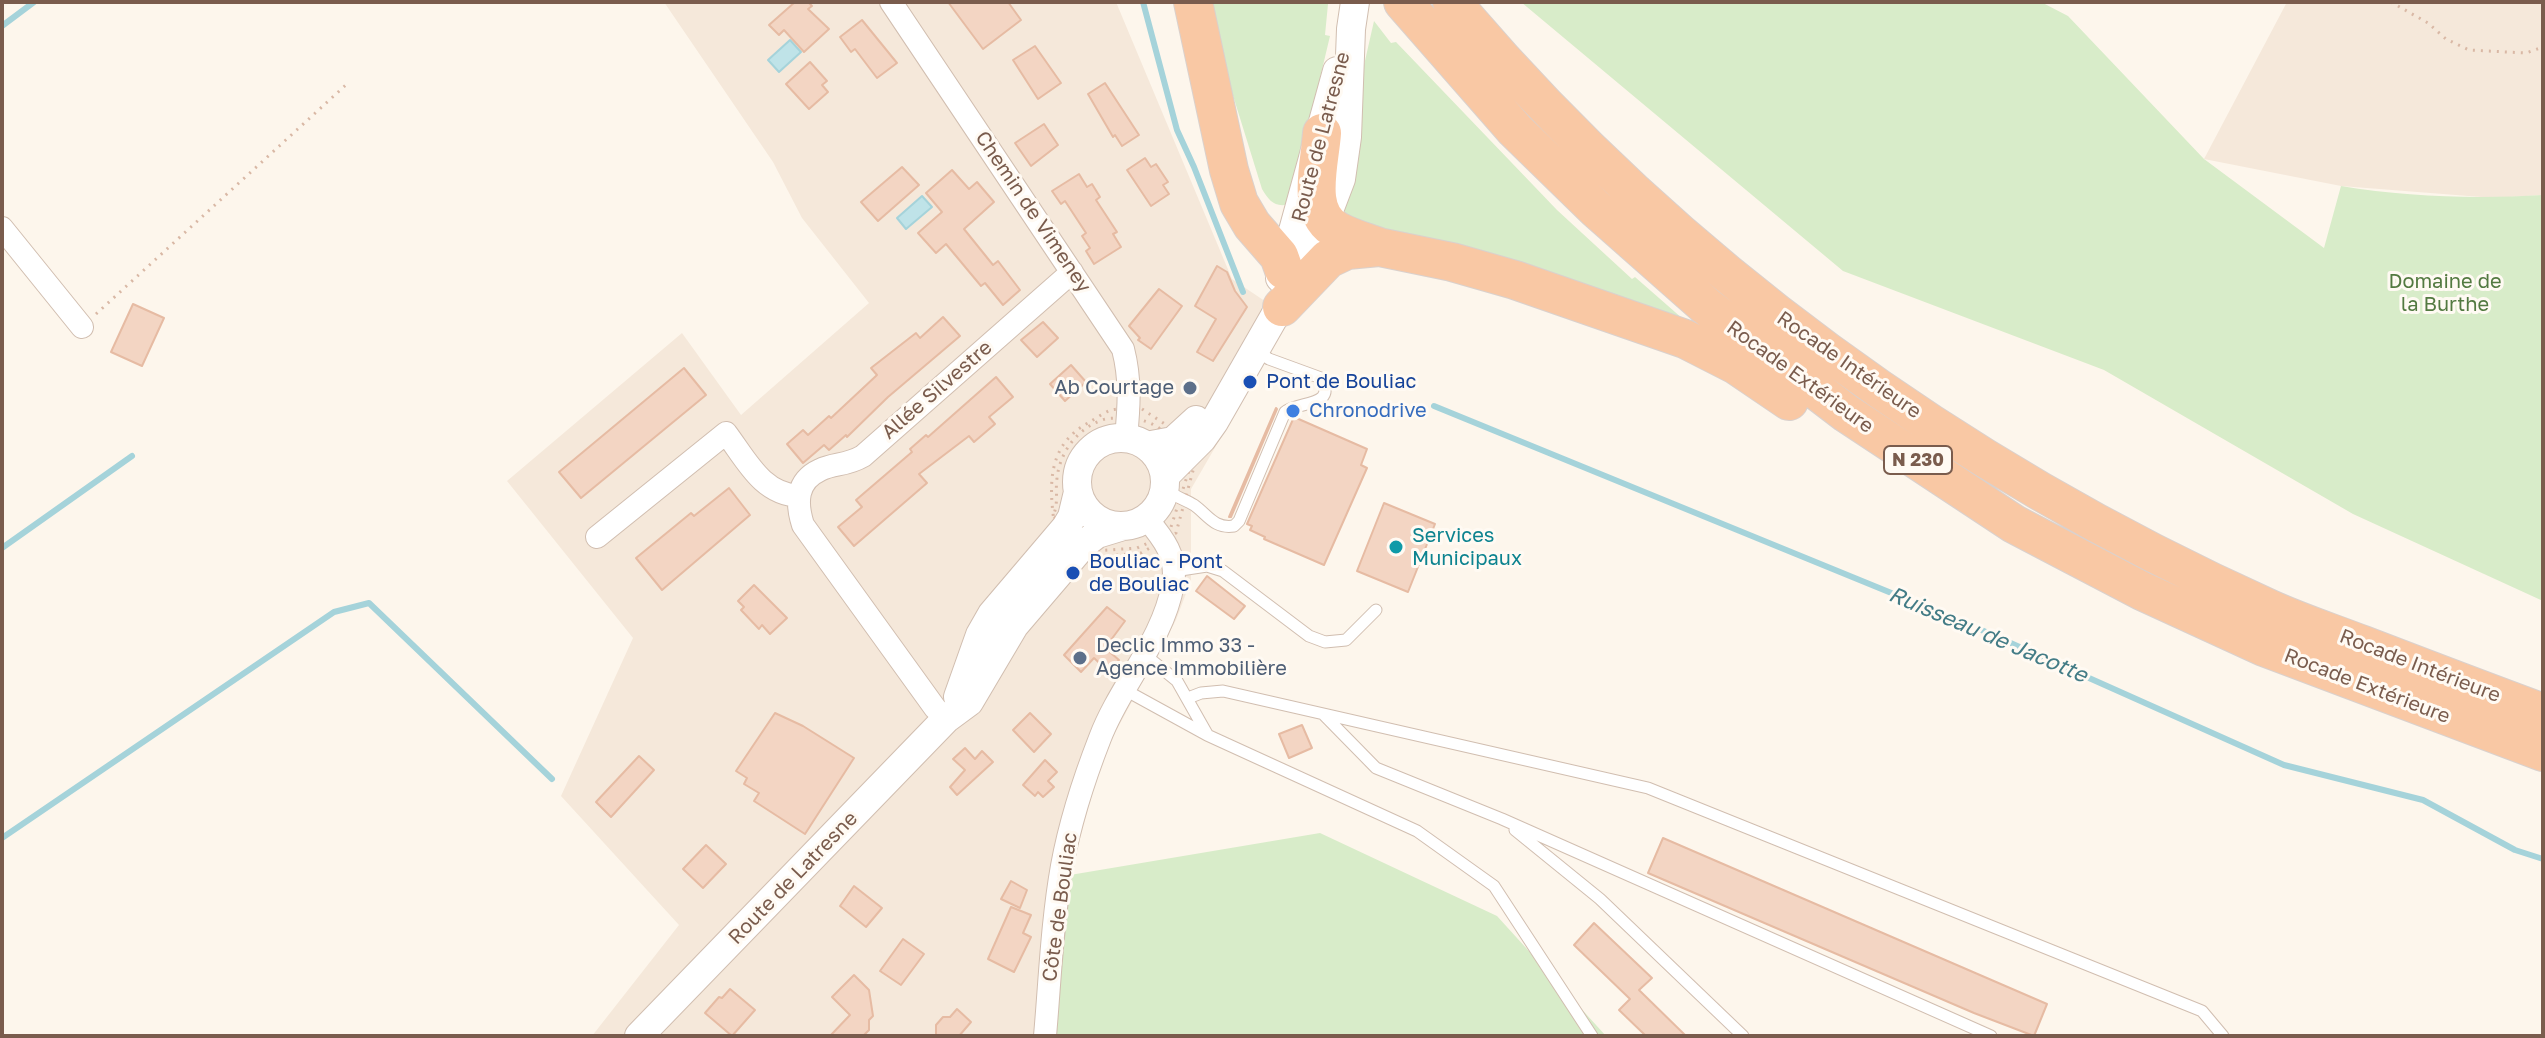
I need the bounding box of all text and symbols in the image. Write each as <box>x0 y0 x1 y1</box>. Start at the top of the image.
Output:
street label: Route de Latresne <box>1287 49 1355 225</box>
street label: Chemin de Vimeney <box>970 127 1096 297</box>
park label: Domaine de la Burthe <box>2388 270 2502 317</box>
street label: Rocade Intérieure <box>1772 306 1926 424</box>
street label: Rocade Extérieure <box>1722 316 1878 438</box>
street label: Allée Silvestre <box>877 336 997 444</box>
place label: Pont de Bouliac <box>1266 370 1416 394</box>
marker: Pont de Bouliac <box>1241 373 1259 391</box>
place label: Ab Courtage <box>1054 376 1174 400</box>
marker: Ab Courtage <box>1181 379 1199 397</box>
place label: Chronodrive <box>1309 399 1427 423</box>
marker: Chronodrive <box>1284 402 1302 420</box>
road number: N 230 <box>1884 446 1952 474</box>
place label: Services Municipaux <box>1412 524 1522 571</box>
marker: Services Municipaux <box>1387 538 1405 556</box>
place label: Bouliac - Pont de Bouliac <box>1089 550 1223 597</box>
marker: Bouliac - Pont de Bouliac <box>1064 564 1082 582</box>
water label: Ruisseau de Jacotte <box>1885 581 2091 689</box>
street label: Rocade Intérieure <box>2336 624 2504 708</box>
place label: Declic Immo 33 - Agence Immobilière <box>1096 634 1287 681</box>
street label: Rocade Extérieure <box>2281 643 2453 729</box>
marker: Declic Immo 33 - Agence Immobilière <box>1071 649 1089 667</box>
street label: Route de Latresne <box>723 807 863 949</box>
street label: Côte de Bouliac <box>1038 831 1082 983</box>

